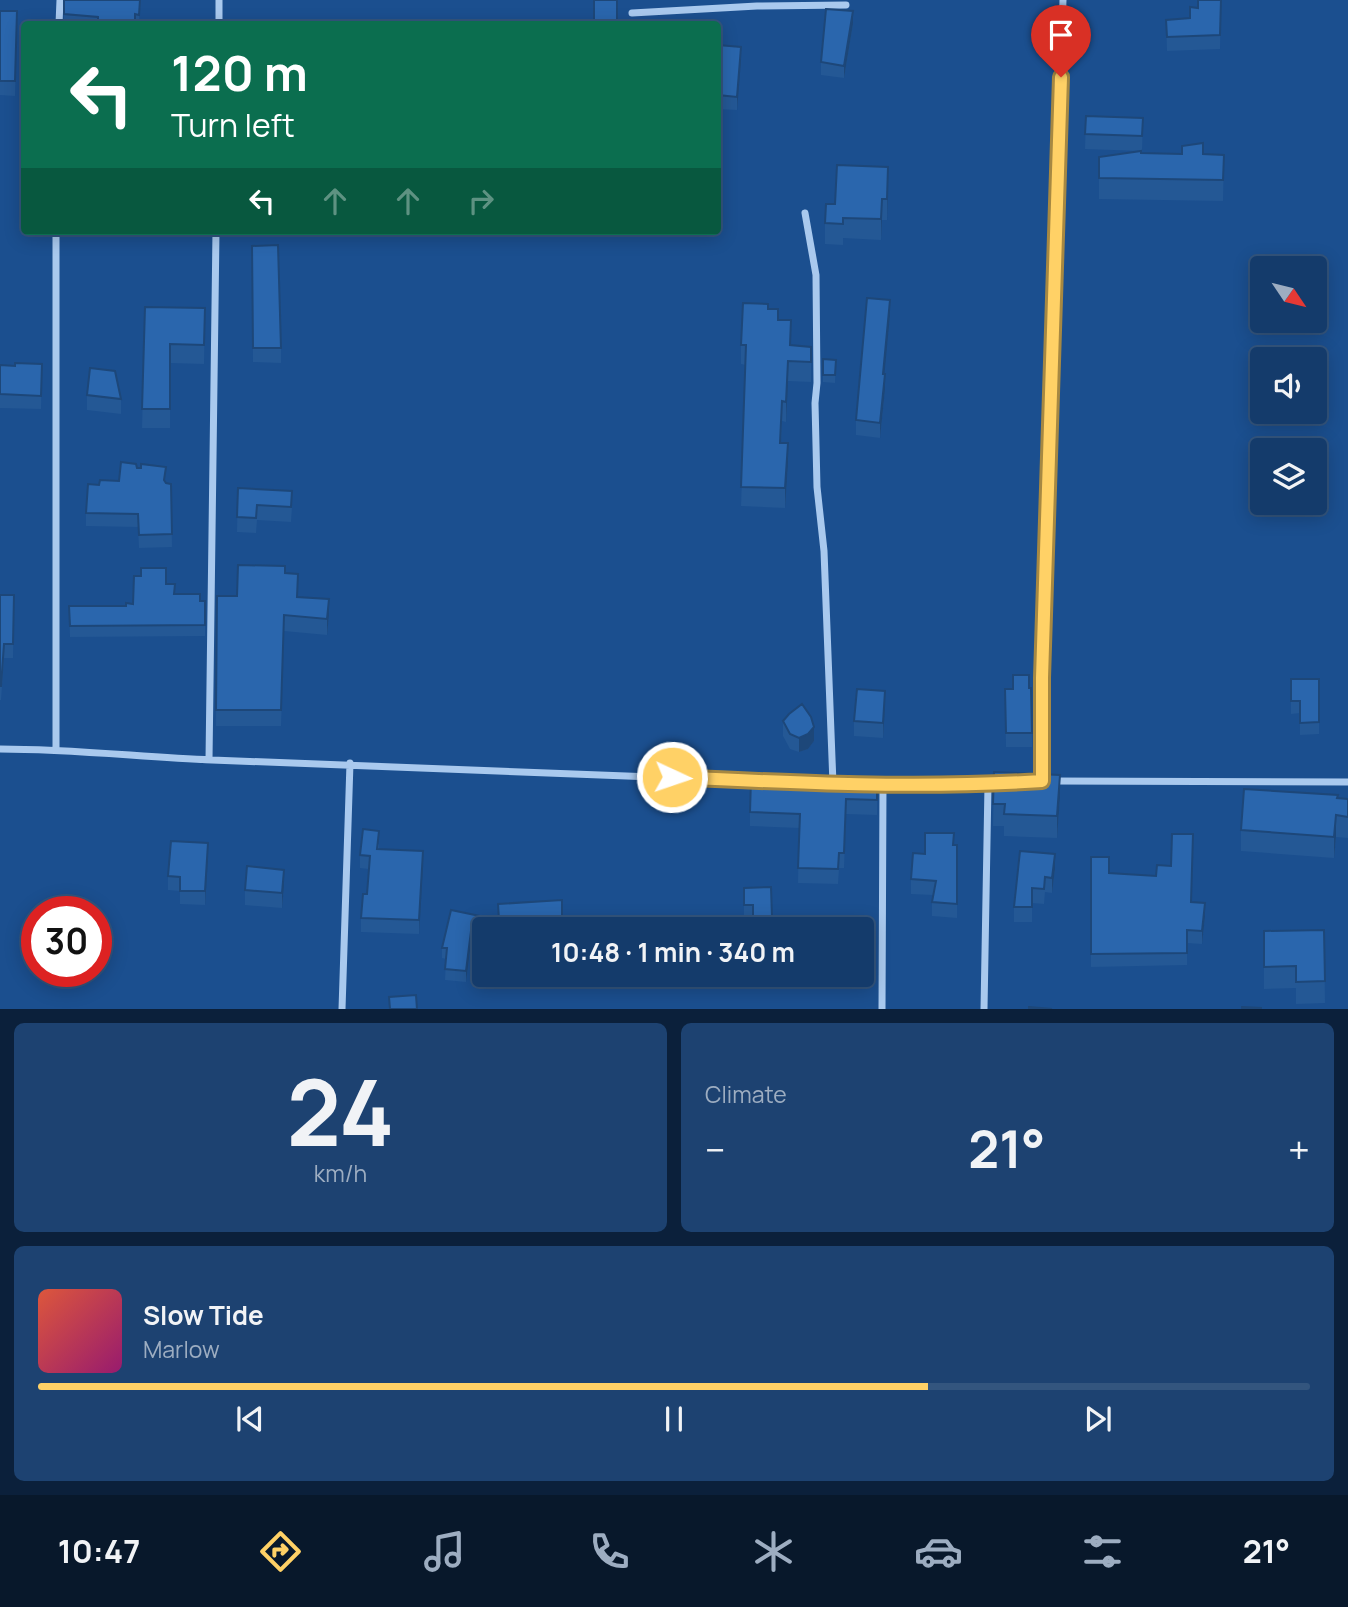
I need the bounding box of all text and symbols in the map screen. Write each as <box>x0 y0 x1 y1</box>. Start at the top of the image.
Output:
pin <box>1031 5 1091 77</box>
icon: arrive <box>1042 16 1080 54</box>
text: 120 m <box>171 39 308 106</box>
icon: left <box>56 49 147 140</box>
text: Turn left <box>171 103 295 147</box>
icon: left <box>243 182 281 220</box>
icon: ahead <box>316 182 354 220</box>
icon: ahead <box>389 182 427 220</box>
icon: right <box>462 182 500 220</box>
north arrow <box>1250 256 1326 332</box>
map controls <box>1250 256 1327 515</box>
button: sound <box>1250 347 1327 424</box>
button: layers <box>1250 438 1327 515</box>
position arrow <box>635 740 709 814</box>
speed limit sign: 30 <box>21 896 112 987</box>
text: 10:48 · 1 min · 340 m <box>551 934 795 970</box>
text: 24 <box>287 1049 394 1173</box>
text: Climate <box>705 1078 787 1110</box>
text: 21° <box>968 1113 1045 1184</box>
text: − <box>705 1123 726 1175</box>
text: + <box>1288 1123 1310 1175</box>
text: km/h <box>314 1157 367 1189</box>
text: Slow Tide <box>143 1297 264 1333</box>
text: Marlow <box>143 1333 220 1365</box>
icon: previous <box>231 1400 269 1438</box>
icon: pause <box>655 1400 693 1438</box>
icon: next <box>1079 1400 1117 1438</box>
icon: directions <box>256 1527 305 1576</box>
icon: music <box>420 1527 469 1576</box>
icon: phone <box>585 1527 634 1576</box>
icon: climate <box>749 1527 798 1576</box>
icon: car <box>914 1527 963 1576</box>
icon: filters <box>1078 1527 1127 1576</box>
text: 10:47 <box>58 1529 140 1573</box>
text: 21° <box>1243 1529 1290 1573</box>

